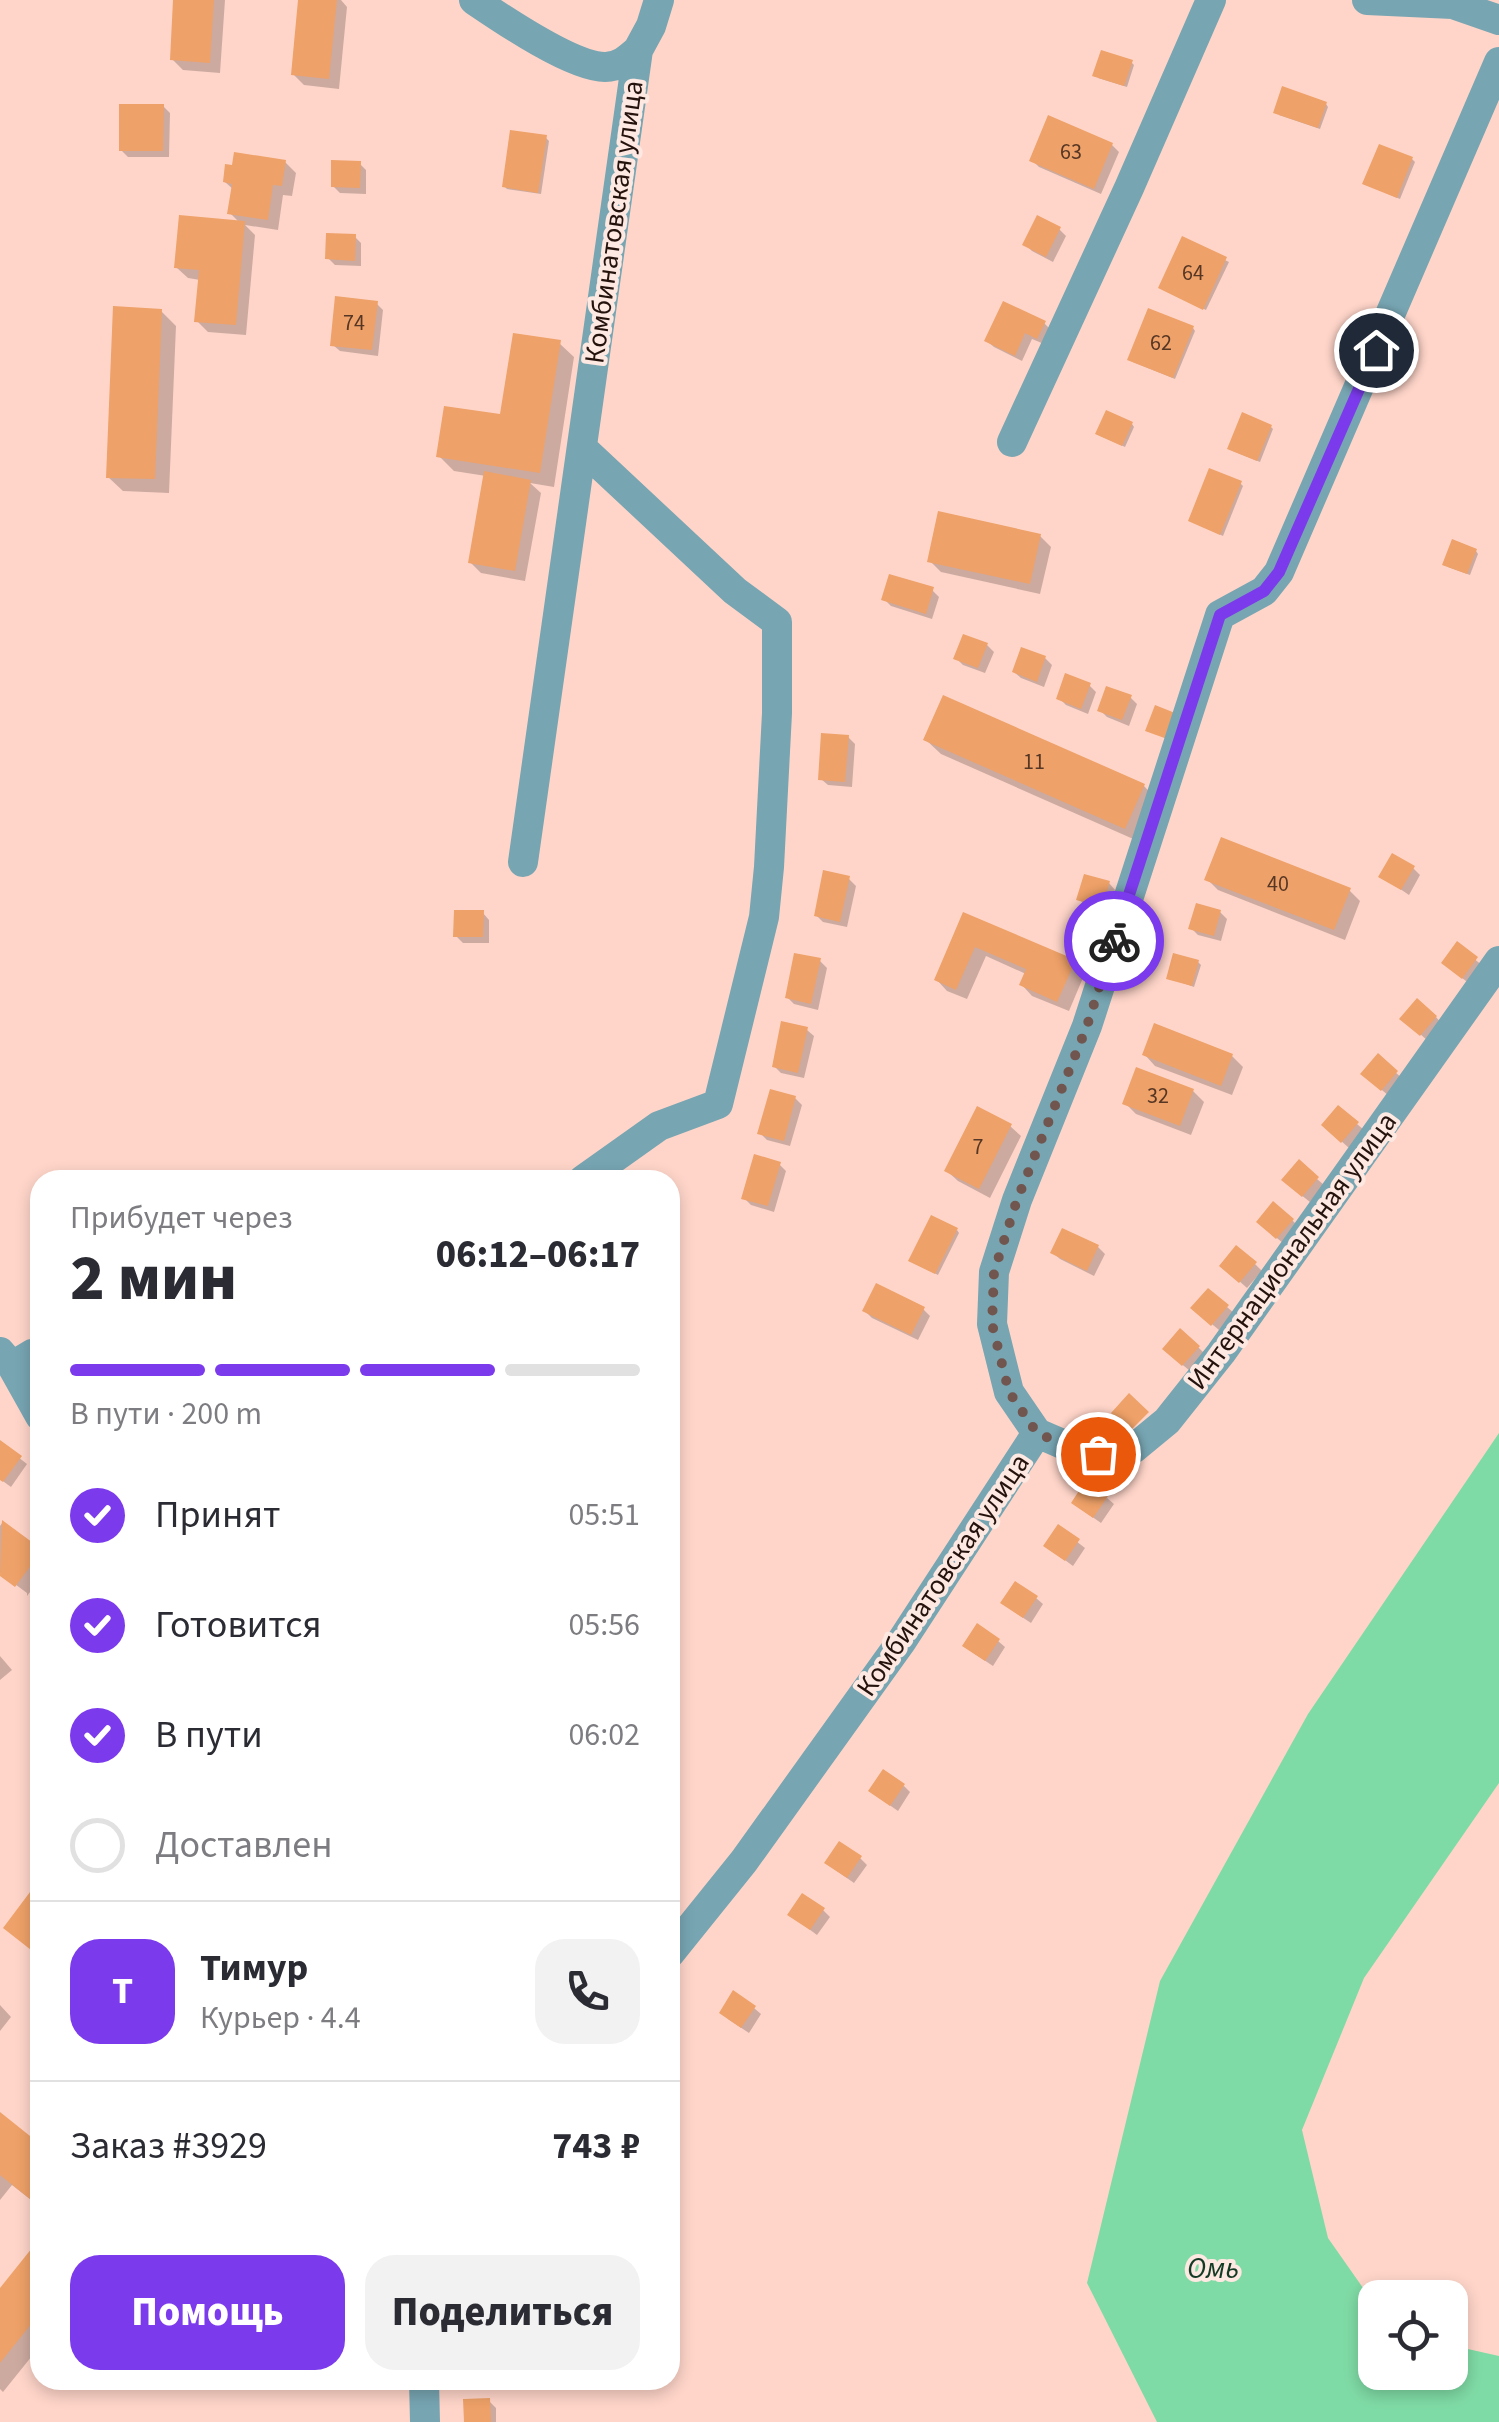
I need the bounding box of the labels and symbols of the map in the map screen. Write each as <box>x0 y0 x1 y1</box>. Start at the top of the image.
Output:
street label: Комбинатовская улица <box>574 78 654 366</box>
house number: 63 <box>1060 136 1082 168</box>
house number: 64 <box>1182 257 1204 289</box>
house number: 74 <box>343 307 365 339</box>
pin <box>1334 308 1419 393</box>
house number: 62 <box>1150 327 1172 359</box>
house number: 11 <box>1023 746 1045 778</box>
house number: 40 <box>1267 868 1289 900</box>
courier <box>1064 891 1164 991</box>
house number: 32 <box>1147 1080 1169 1112</box>
street label: Интернациональная улица <box>1178 1104 1406 1398</box>
house number: 7 <box>973 1131 984 1163</box>
pin <box>1056 1412 1141 1497</box>
street label: Комбинатовская улица <box>847 1446 1039 1704</box>
water label: Омь <box>1187 2247 1239 2290</box>

